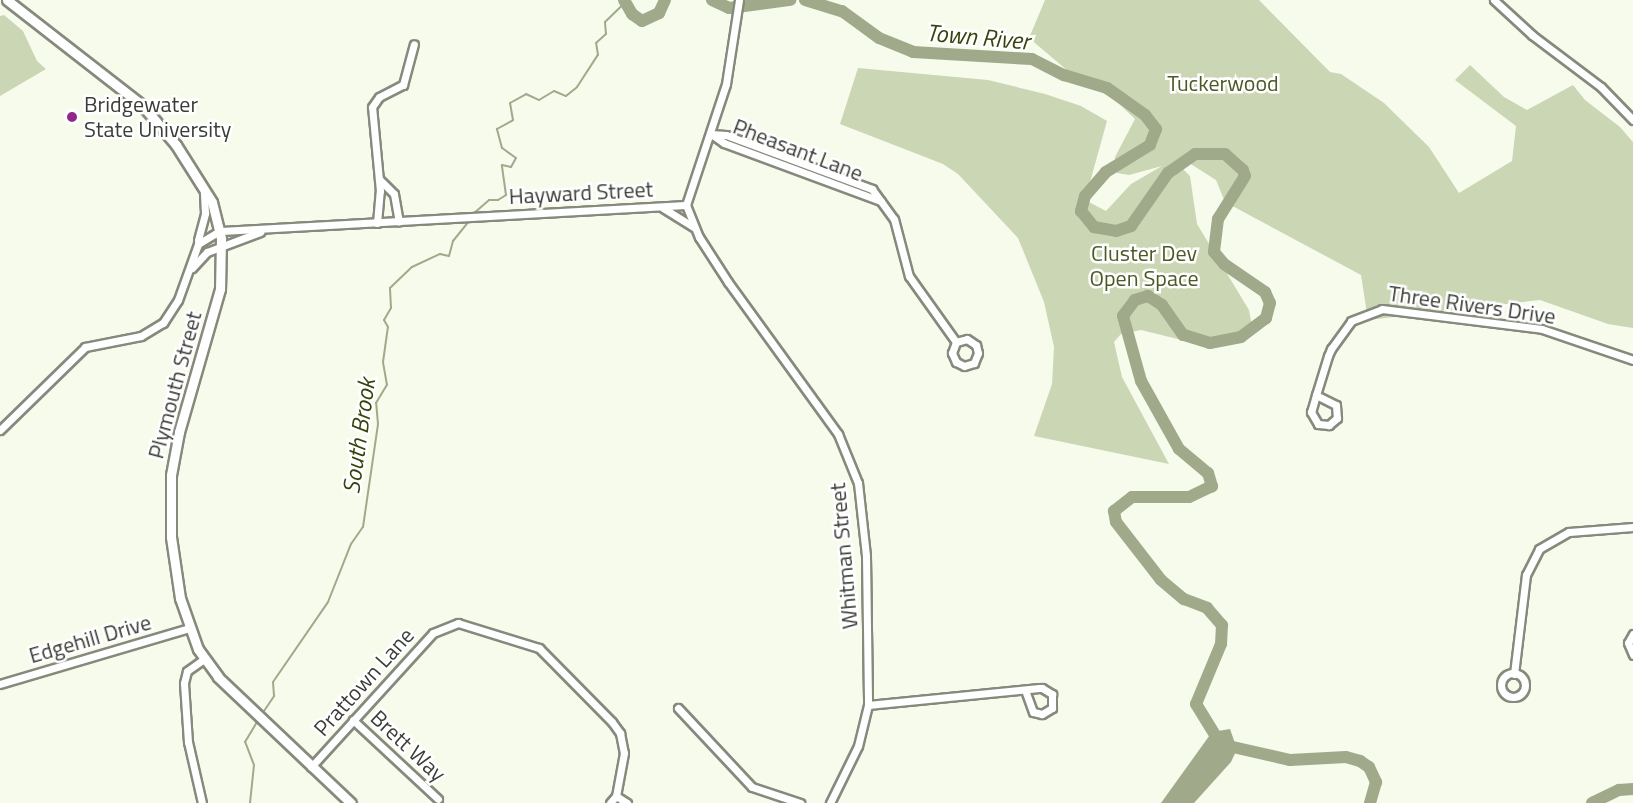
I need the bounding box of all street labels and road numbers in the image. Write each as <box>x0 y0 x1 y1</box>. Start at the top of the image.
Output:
street label: Pheasant Lane <box>729 113 867 187</box>
street label: Hayward Street <box>508 176 654 210</box>
street label: Three Rivers Drive <box>1387 280 1557 330</box>
street label: Plymouth Street <box>143 308 207 462</box>
street label: Whitman Street <box>824 482 864 630</box>
street label: Edgehill Drive <box>26 609 154 669</box>
street label: Prattown Lane <box>309 622 419 742</box>
street label: Brett Way <box>365 705 451 787</box>

